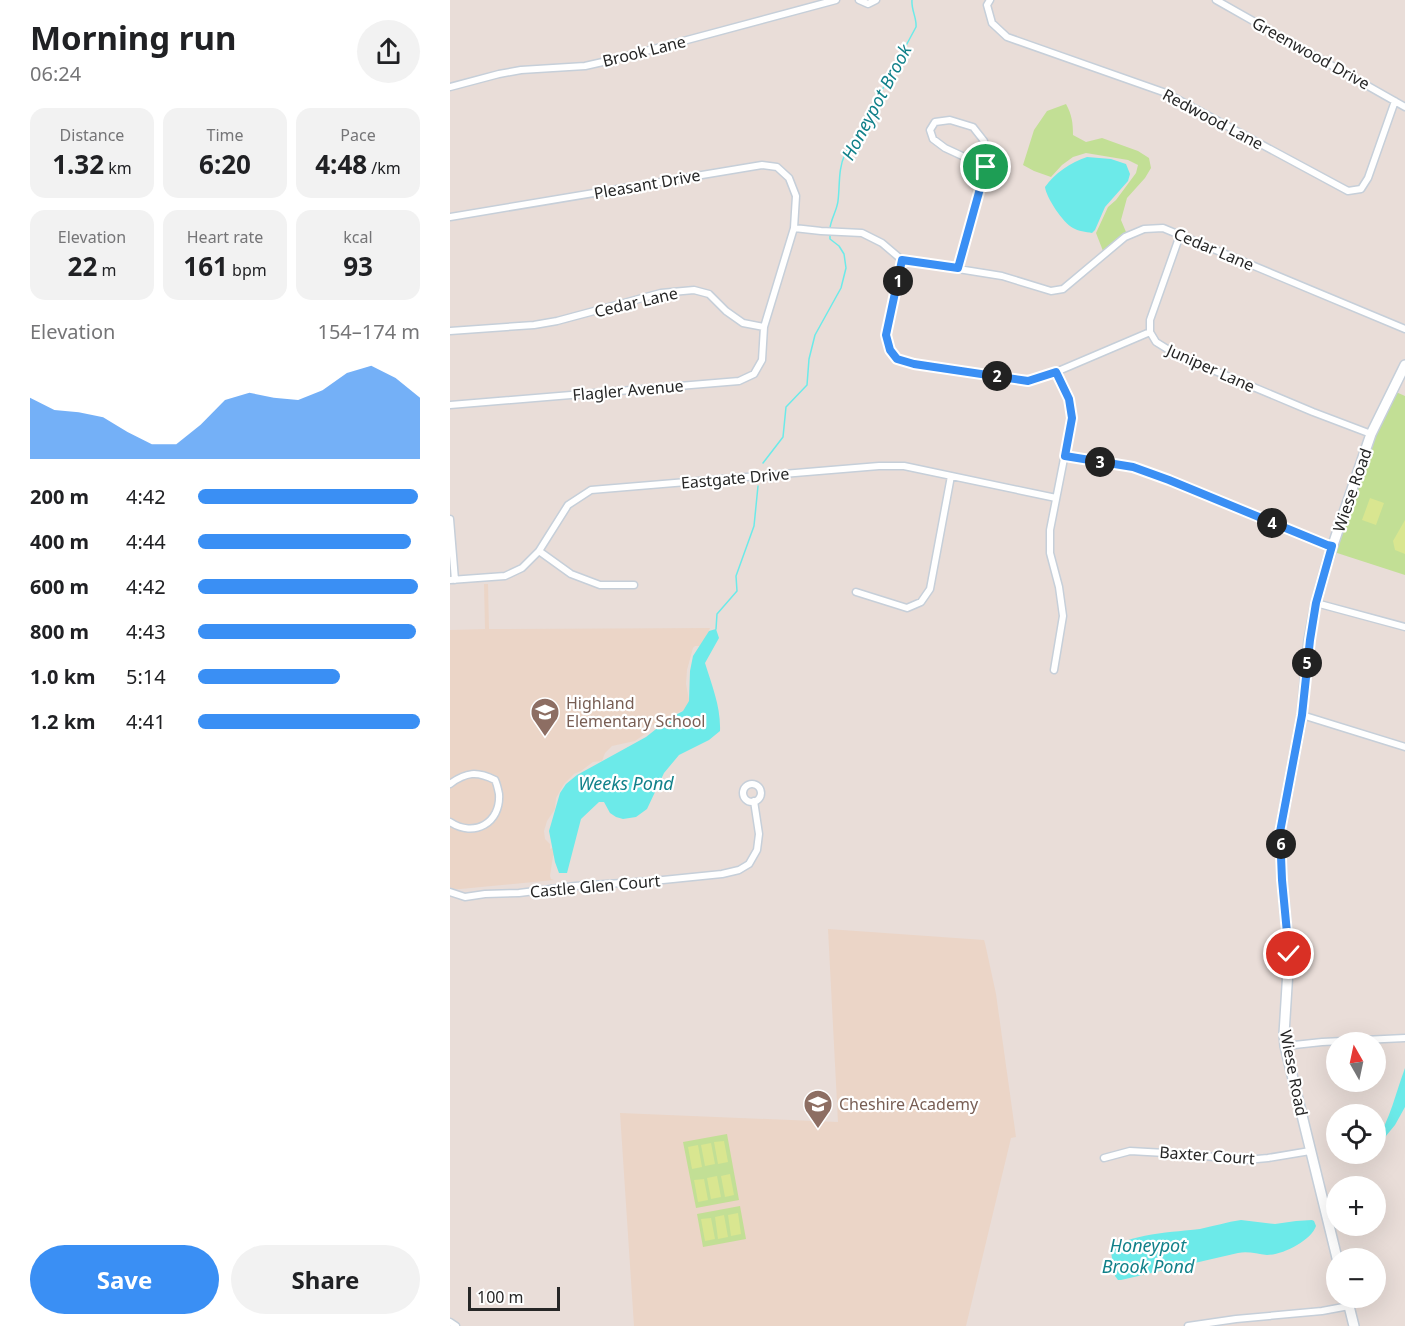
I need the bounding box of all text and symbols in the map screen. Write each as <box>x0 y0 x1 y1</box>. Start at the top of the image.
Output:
street label: Greenwood Drive <box>1248 12 1374 94</box>
text: Morning run <box>30 15 236 60</box>
button: share <box>357 20 420 83</box>
street label: Brook Lane <box>600 30 688 72</box>
water label: Honeypot Brook <box>835 39 917 164</box>
text: 06:24 <box>30 60 81 87</box>
street label: Redwood Lane <box>1159 83 1267 155</box>
text: Distance <box>60 124 124 146</box>
text: Time <box>206 124 244 146</box>
text: Pace <box>340 124 376 146</box>
pin <box>960 141 1011 192</box>
text: 1.32 <box>52 146 104 182</box>
text: 6:20 <box>199 146 251 182</box>
text: 4:48 <box>315 146 367 182</box>
icon: arrive <box>969 150 1002 183</box>
text: km <box>104 157 132 179</box>
text: /km <box>367 157 401 179</box>
street label: Pleasant Drive <box>592 164 702 204</box>
street label: Cedar Lane <box>1171 222 1257 276</box>
text: Elevation <box>58 226 126 248</box>
text: Heart rate <box>187 226 263 248</box>
text: kcal <box>343 226 373 248</box>
text: 22 <box>68 248 97 284</box>
text: 161 <box>183 248 228 284</box>
text: 93 <box>343 248 373 284</box>
text: m <box>97 259 116 281</box>
text: bpm <box>228 259 267 281</box>
pin: 1 <box>883 266 913 296</box>
text: 1 <box>893 270 903 292</box>
street label: Cedar Lane <box>592 282 680 322</box>
text: Elevation <box>30 318 115 345</box>
text: 154–174 m <box>317 318 420 345</box>
street label: Juniper Lane <box>1162 338 1258 397</box>
pin: 2 <box>982 361 1012 391</box>
text: 2 <box>992 365 1002 387</box>
street label: Flagler Avenue <box>572 374 684 406</box>
street label: Wiese Road <box>1327 445 1377 535</box>
pin: 3 <box>1085 447 1115 477</box>
text: 3 <box>1095 451 1105 473</box>
street label: Eastgate Drive <box>680 462 790 494</box>
text: 200 m <box>30 483 89 510</box>
text: 4:42 <box>126 483 166 510</box>
pin: 4 <box>1257 508 1287 538</box>
text: 4 <box>1267 512 1277 534</box>
text: 400 m <box>30 528 89 555</box>
text: 4:44 <box>126 528 166 555</box>
text: 600 m <box>30 573 89 600</box>
text: 4:42 <box>126 573 166 600</box>
text: 800 m <box>30 618 89 645</box>
text: 4:43 <box>126 618 166 645</box>
pin: 5 <box>1292 648 1322 678</box>
text: 5 <box>1302 652 1312 674</box>
text: 1.0 km <box>30 663 96 690</box>
text: 5:14 <box>126 663 166 690</box>
place label: Highland Elementary School <box>566 692 705 732</box>
school or university icon: Highland Elementary School <box>529 696 561 738</box>
text: 1.2 km <box>30 708 96 735</box>
text: 4:41 <box>126 708 166 735</box>
water label: Weeks Pond <box>578 771 674 795</box>
pin: 6 <box>1266 829 1296 859</box>
text: 6 <box>1276 833 1286 855</box>
street label: Castle Glen Court <box>529 869 661 903</box>
pin <box>1263 928 1314 979</box>
icon: check <box>1272 937 1305 970</box>
street label: Wiese Road <box>1275 1028 1313 1118</box>
north arrow <box>1326 1032 1386 1092</box>
map controls <box>1326 1032 1386 1308</box>
school or university icon: Cheshire Academy <box>802 1088 834 1130</box>
place label: Cheshire Academy <box>839 1093 979 1115</box>
button: locate <box>1326 1104 1386 1164</box>
street label: Baxter Court <box>1159 1141 1256 1169</box>
button: + <box>1326 1176 1386 1236</box>
water label: Honeypot Brook Pond <box>1102 1233 1195 1278</box>
button: Save <box>30 1245 219 1314</box>
button: Share <box>231 1245 420 1314</box>
button: − <box>1326 1248 1386 1308</box>
scale bar <box>468 1284 560 1312</box>
text: 100 m <box>477 1286 524 1308</box>

